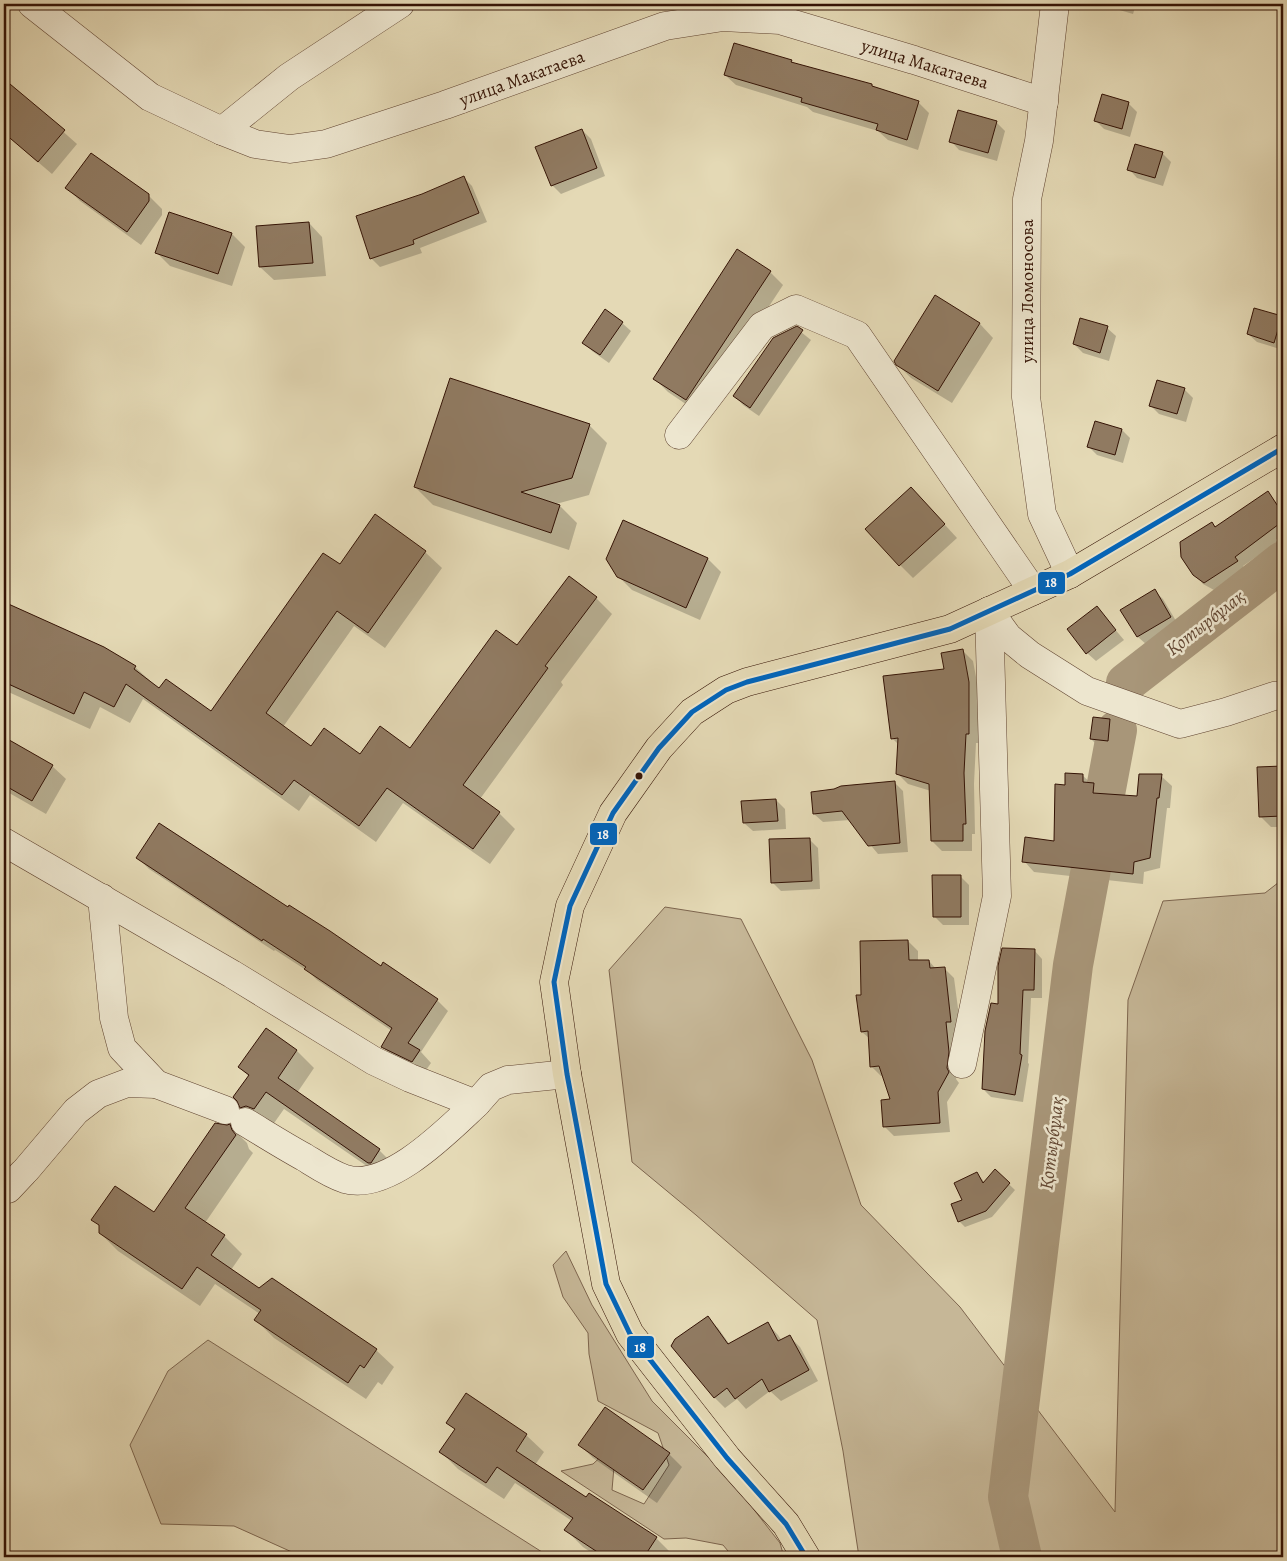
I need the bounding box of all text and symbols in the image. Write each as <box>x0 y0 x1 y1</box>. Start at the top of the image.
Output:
street label: улица Макатаева <box>858 33 992 95</box>
street label: улица Макатаева <box>455 44 589 112</box>
street label: улица Ломоносова <box>1015 218 1039 364</box>
line badge: 18 <box>1037 571 1066 595</box>
text: 18 <box>1045 573 1057 592</box>
water label: Қотырбұлақ <box>1161 584 1251 662</box>
unlabelled marker <box>634 771 644 781</box>
line badge: 18 <box>589 822 618 846</box>
text: 18 <box>597 825 609 844</box>
water label: Қотырбұлақ <box>1033 1095 1071 1191</box>
line badge: 18 <box>626 1335 655 1359</box>
text: 18 <box>634 1338 646 1357</box>

